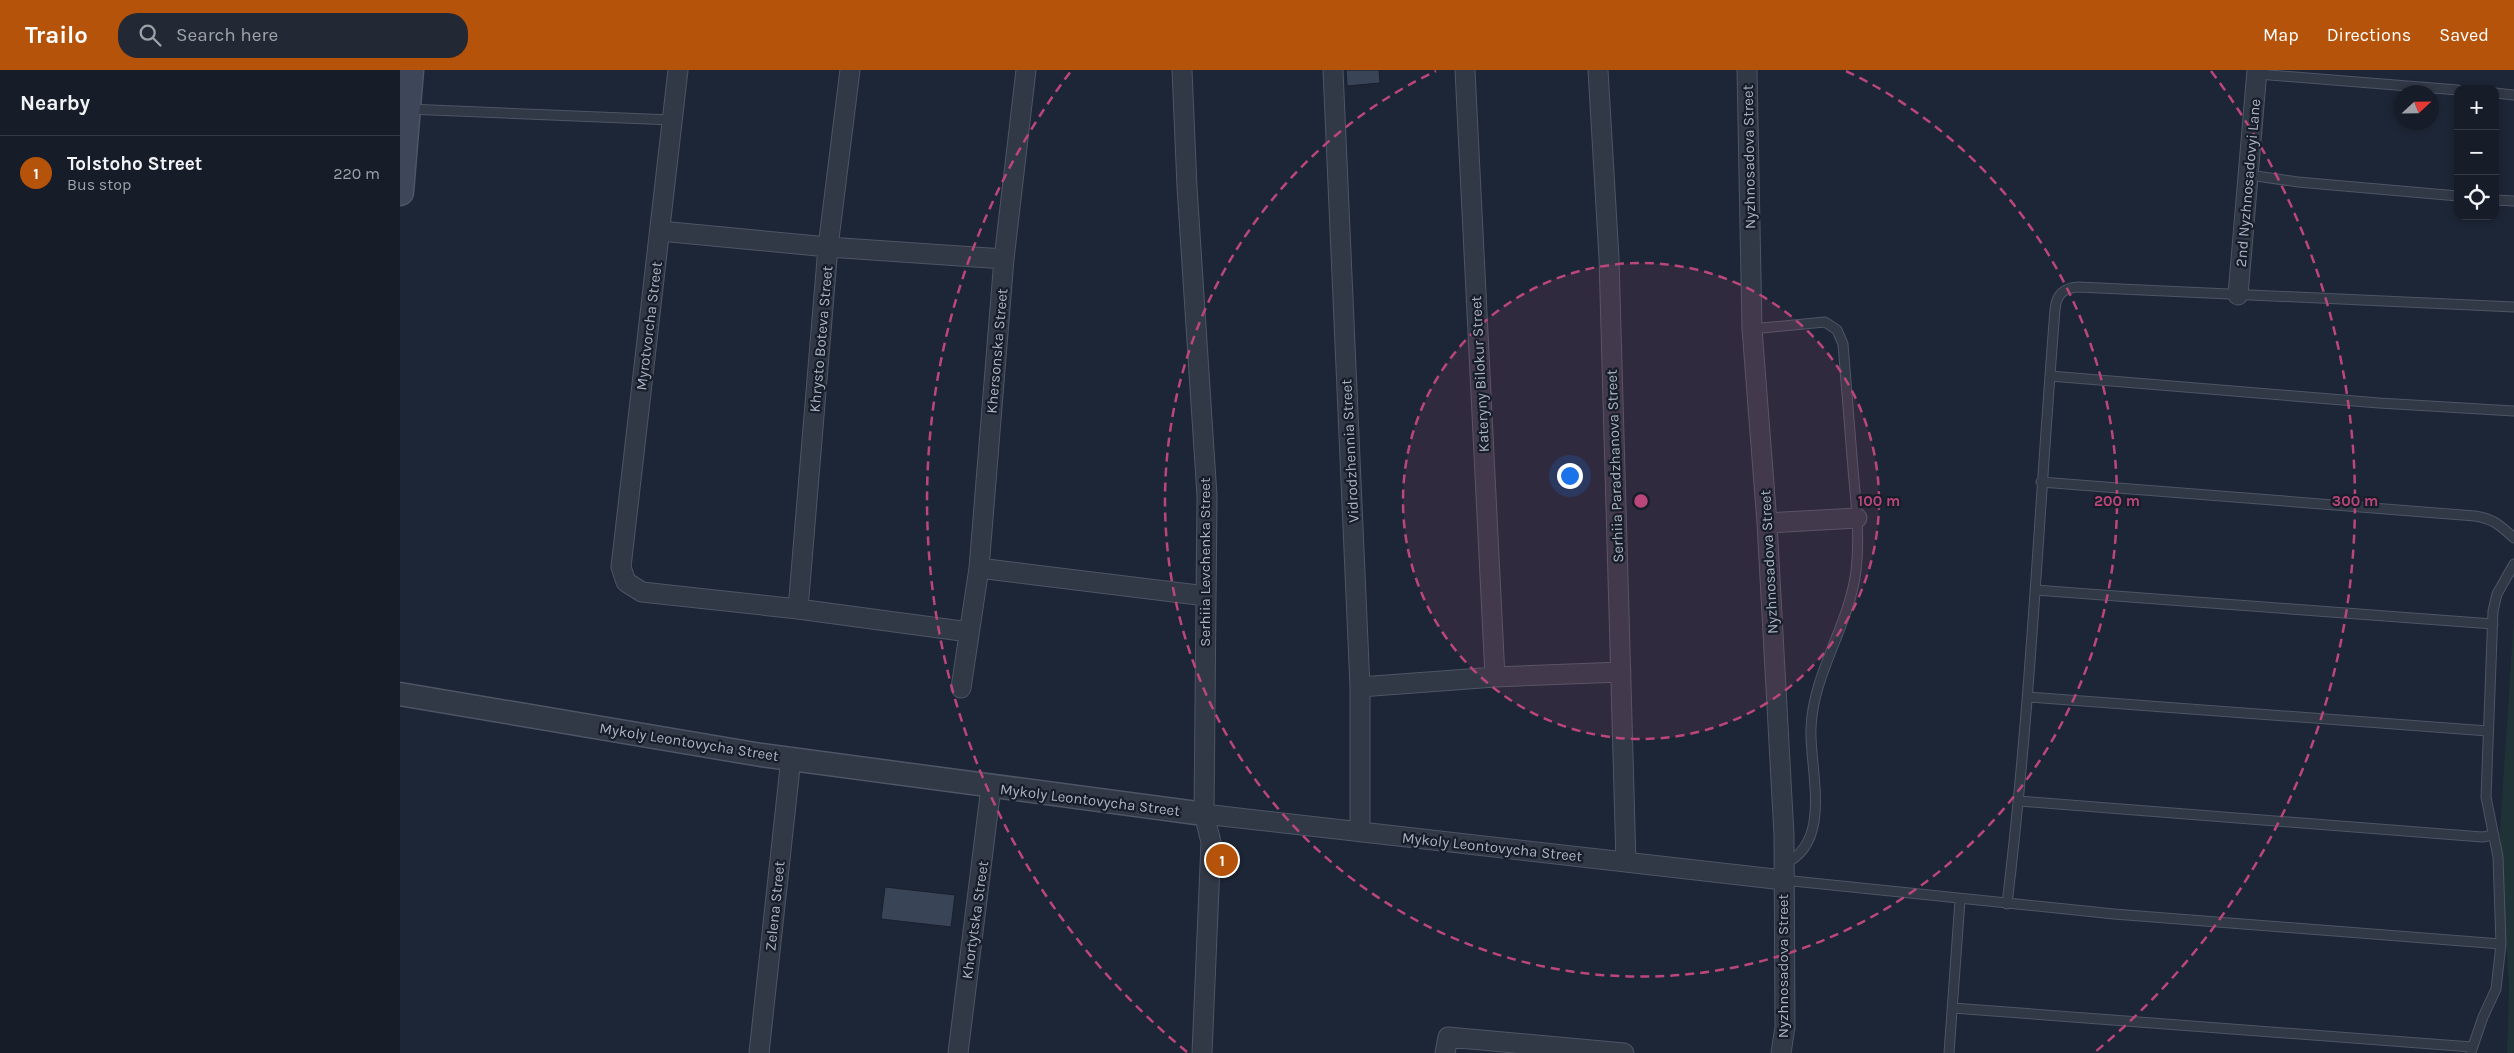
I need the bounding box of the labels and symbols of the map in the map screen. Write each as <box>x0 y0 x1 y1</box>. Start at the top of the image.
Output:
street label: Nyzhnosadova Street <box>1739 84 1759 229</box>
north arrow <box>2394 85 2439 130</box>
street label: 2nd Nyzhnosadovyi Lane <box>2232 98 2264 268</box>
street label: Myrotvorcha Street <box>632 260 666 392</box>
street label: Khrysto Boteva Street <box>806 265 836 413</box>
street label: Khersonska Street <box>983 287 1011 414</box>
street label: Kateryny Bilokur Street <box>1467 295 1493 453</box>
street label: Serhiia Paradzhanova Street <box>1603 369 1627 563</box>
street label: Vidrodzhennia Street <box>1337 378 1363 523</box>
your location <box>1557 463 1583 489</box>
street label: Serhiia Levchenka Street <box>1196 477 1214 647</box>
street label: Nyzhnosadova Street <box>1756 489 1782 635</box>
centre of rings <box>1632 492 1650 510</box>
text: 100 m <box>1858 492 1900 510</box>
text: 200 m <box>2094 492 2140 510</box>
text: 300 m <box>2332 492 2378 510</box>
street label: Mykoly Leontovycha Street <box>598 719 780 765</box>
street label: Mykoly Leontovycha Street <box>999 780 1181 820</box>
street label: Mykoly Leontovycha Street <box>1401 829 1583 865</box>
pin: 1 <box>1206 841 1238 879</box>
street label: Khortytska Street <box>958 859 992 980</box>
street label: Zelena Street <box>761 860 789 952</box>
street label: Nyzhnosadova Street <box>1774 893 1792 1038</box>

